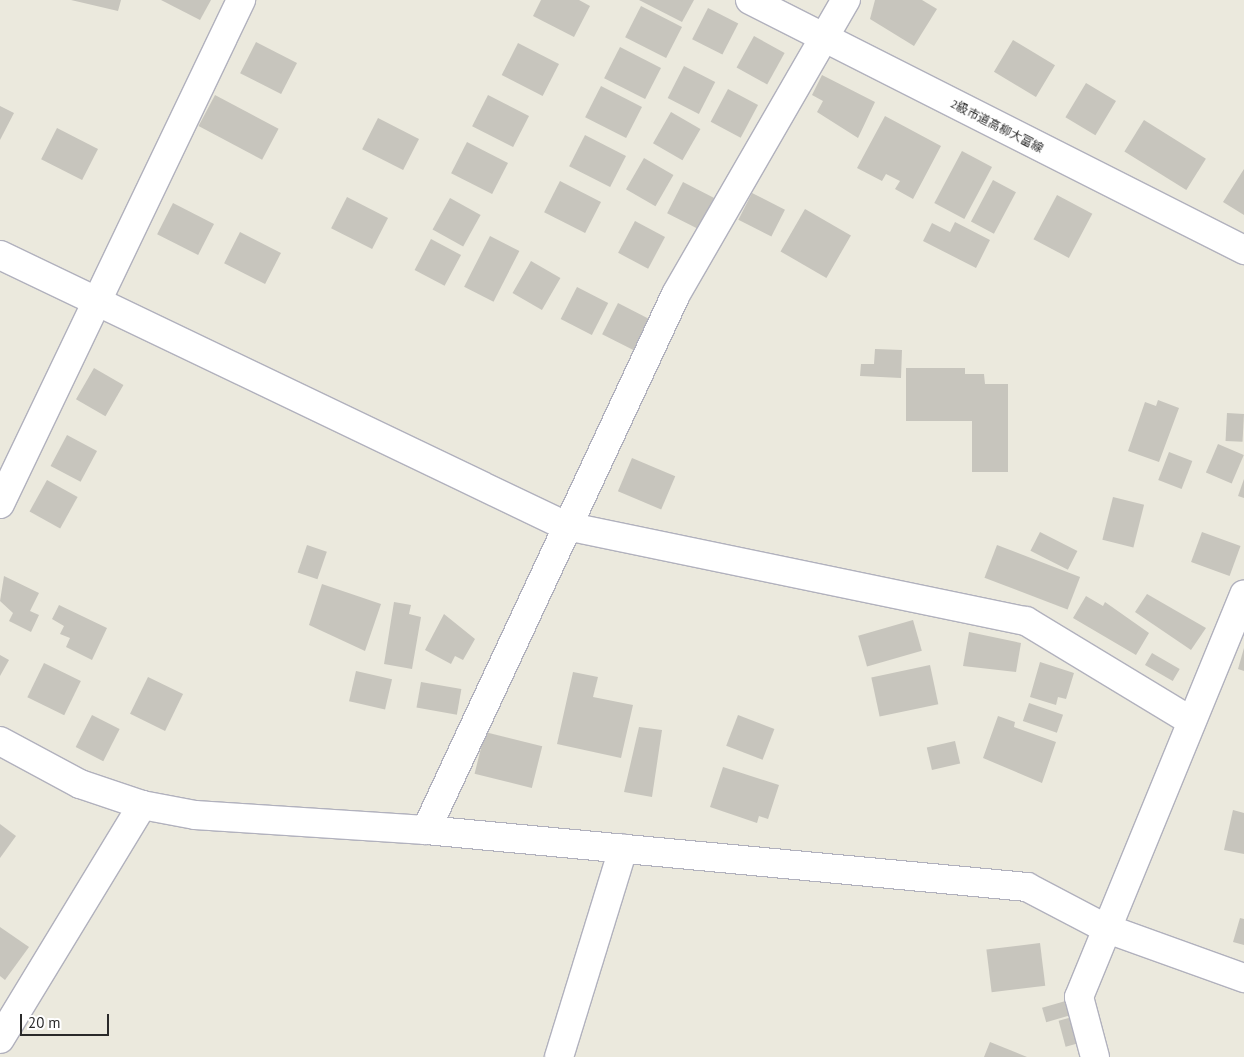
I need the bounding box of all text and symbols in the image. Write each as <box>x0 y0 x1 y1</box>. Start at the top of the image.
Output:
street label: 2級市道高柳大富線 <box>948 96 1046 156</box>
scale bar <box>22 1004 111 1036</box>
text: 20 m <box>28 1013 61 1032</box>

